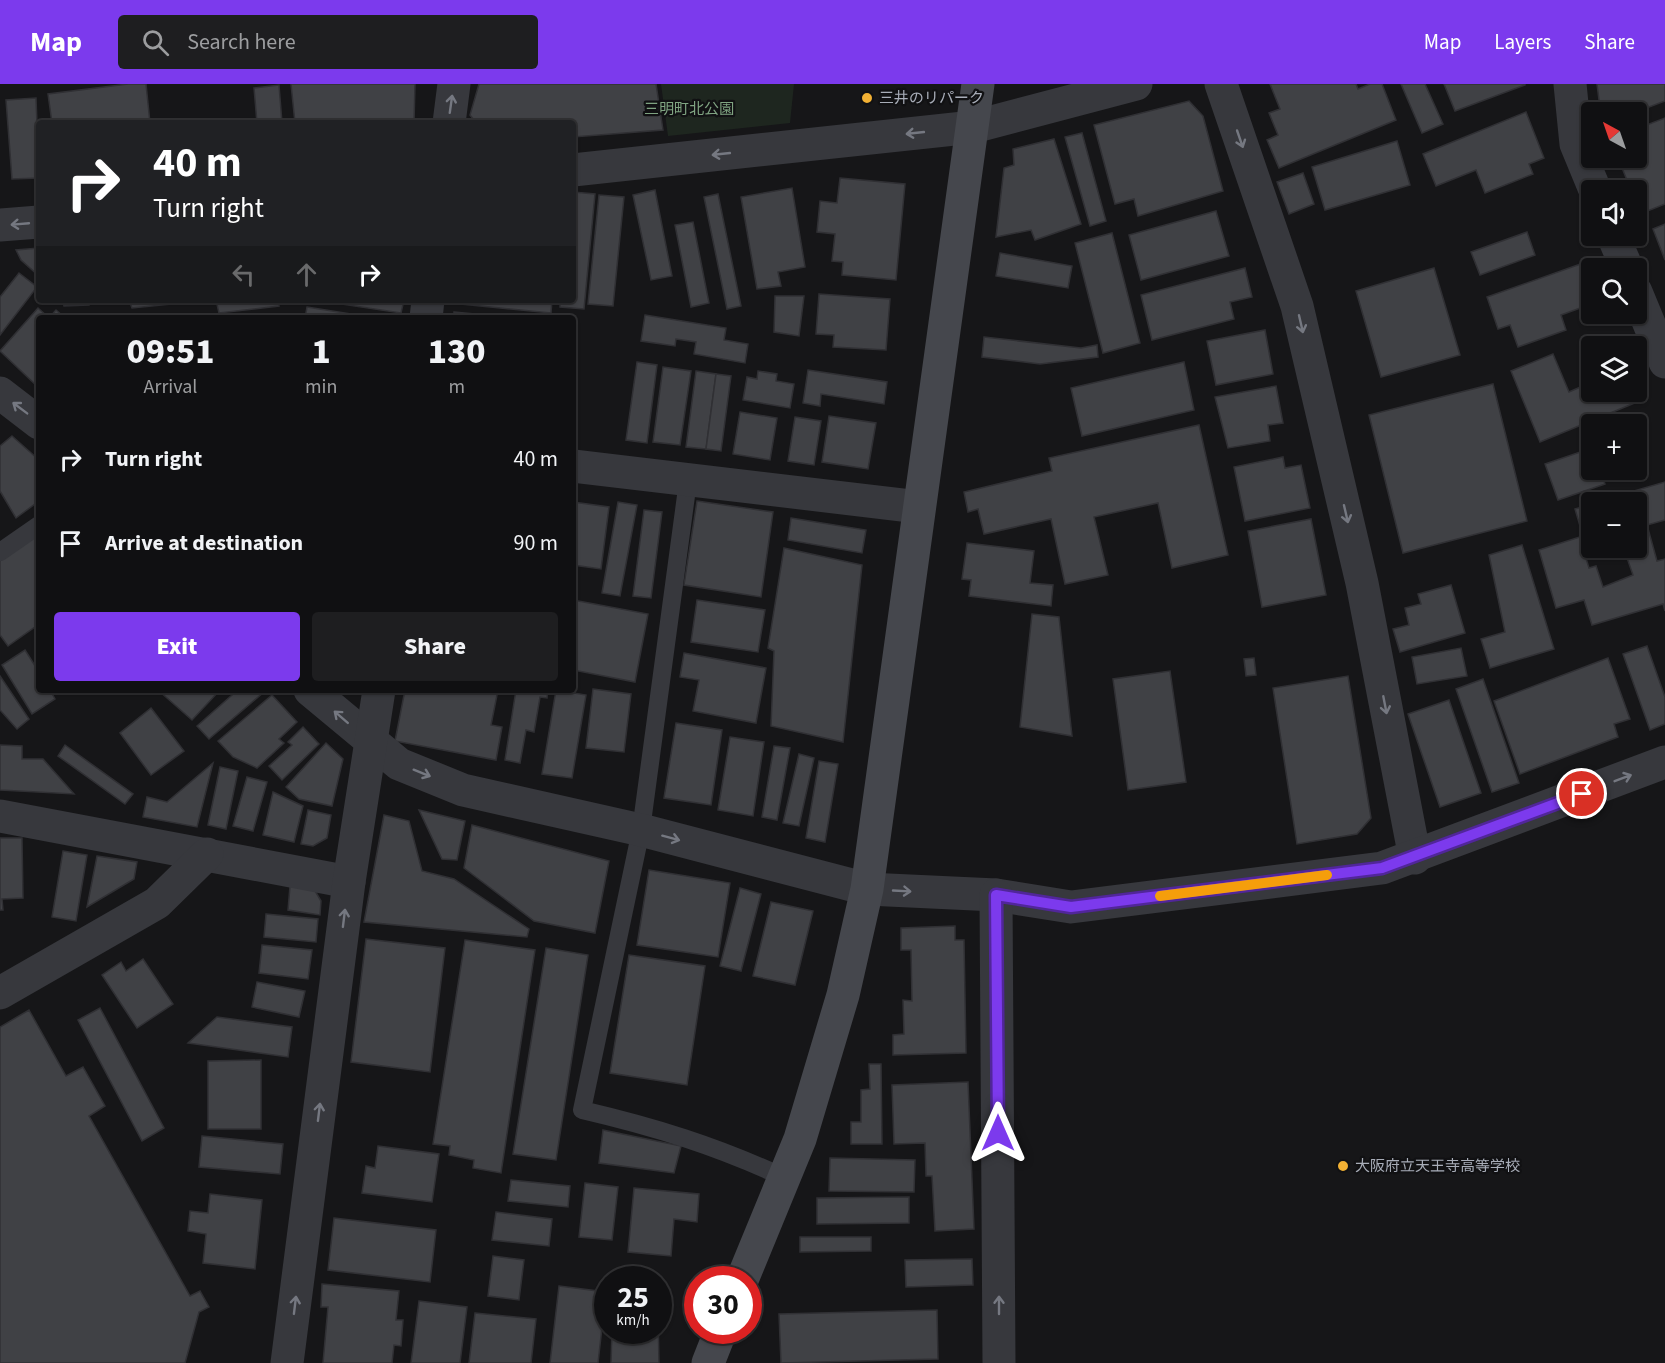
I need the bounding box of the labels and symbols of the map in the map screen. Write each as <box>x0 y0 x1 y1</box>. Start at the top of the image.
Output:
place label: 三井のリパーク <box>879 88 984 109</box>
marker: 三井のリパーク <box>860 91 874 105</box>
one-way arrow <box>446 94 457 114</box>
park label: 三明町北公園 <box>644 99 734 120</box>
north arrow <box>1581 102 1647 168</box>
one-way arrow <box>905 128 925 139</box>
one-way arrow <box>1235 129 1246 148</box>
one-way arrow <box>711 149 731 160</box>
one-way arrow <box>10 219 30 230</box>
one-way arrow <box>1296 314 1308 333</box>
one-way arrow <box>12 402 28 415</box>
one-way arrow <box>1340 504 1352 523</box>
one-way arrow <box>1380 695 1391 714</box>
one-way arrow <box>334 710 349 724</box>
one-way arrow <box>412 768 431 779</box>
pin <box>1556 768 1607 819</box>
one-way arrow <box>1613 772 1632 783</box>
one-way arrow <box>661 833 680 845</box>
one-way arrow <box>891 885 911 896</box>
one-way arrow <box>339 909 350 929</box>
position arrow <box>966 1101 1030 1165</box>
one-way arrow <box>314 1102 325 1122</box>
place label: 大阪府立天王寺高等学校 <box>1355 1156 1520 1177</box>
marker: 大阪府立天王寺高等学校 <box>1336 1159 1350 1173</box>
speed limit sign: 30 <box>684 1266 762 1344</box>
one-way arrow <box>993 1295 1005 1315</box>
one-way arrow <box>289 1296 300 1315</box>

